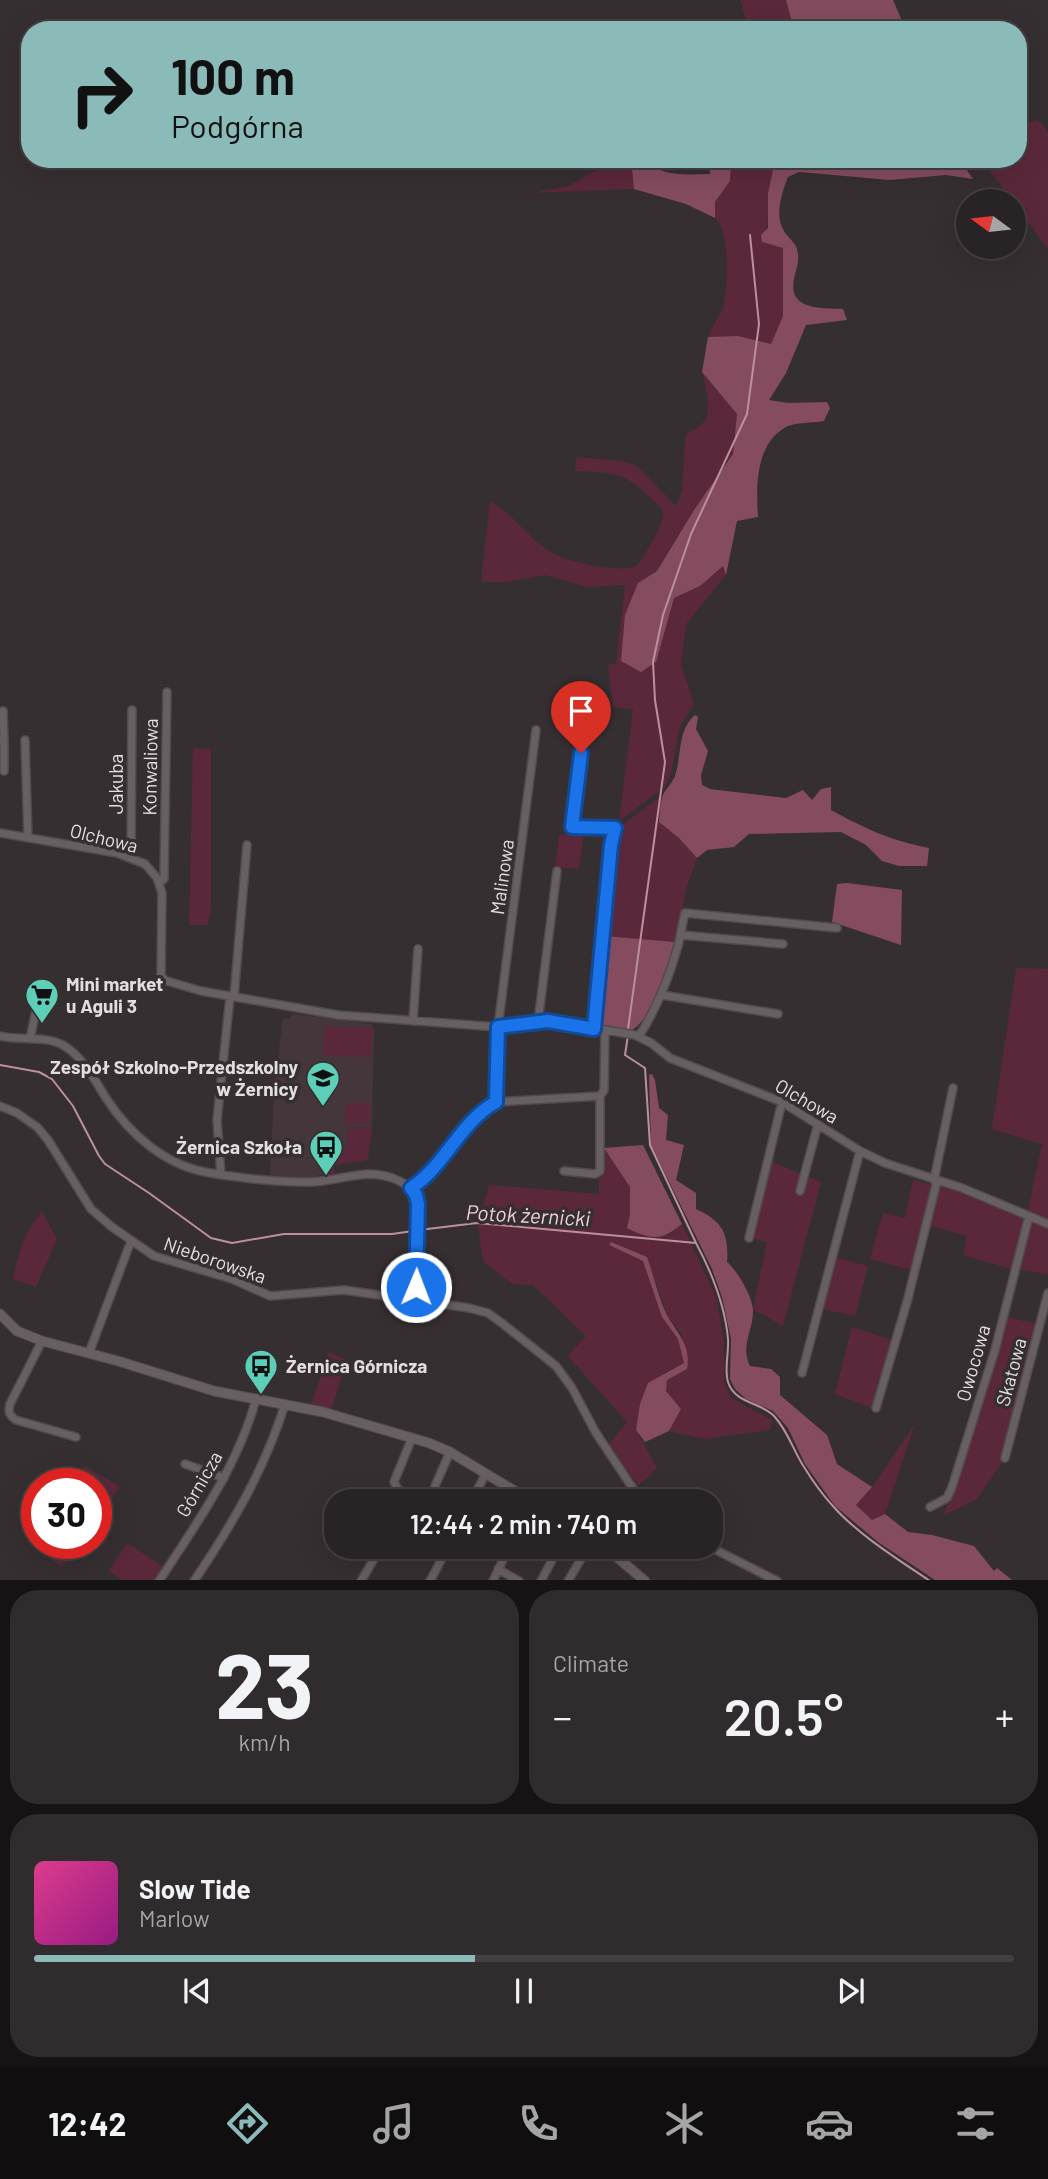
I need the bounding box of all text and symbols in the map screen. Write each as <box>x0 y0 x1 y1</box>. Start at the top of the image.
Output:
text: 100 m <box>171 46 295 105</box>
icon: right <box>56 49 147 140</box>
text: Podgórna <box>171 106 304 144</box>
north arrow <box>956 189 1026 259</box>
map controls <box>956 189 1026 259</box>
pin <box>551 681 611 753</box>
icon: arrive <box>562 692 600 730</box>
street label: Konwaliowa <box>137 718 162 816</box>
street label: Jakuba <box>104 754 127 814</box>
street label: Olchowa <box>68 818 141 857</box>
street label: Malinowa <box>485 838 518 916</box>
place label: Mini market u Aguli 3 <box>66 972 163 1017</box>
supermarket icon: Mini market u Aguli 3 <box>23 976 61 1025</box>
place label: Zespół Szkolno-Przedszkolny w Żernicy <box>50 1055 298 1100</box>
school or university icon: Zespół Szkolno-Przedszkolny w Żernicy <box>304 1059 342 1108</box>
street label: Olchowa <box>771 1073 843 1128</box>
bus stop icon: Żernica Szkoła <box>307 1128 345 1177</box>
place label: Żernica Szkoła <box>176 1135 302 1158</box>
water label: Potok żernicki <box>465 1199 592 1230</box>
street label: Nieborowska <box>161 1231 269 1288</box>
position arrow <box>379 1250 453 1324</box>
street label: Owocowa <box>951 1322 994 1404</box>
street label: Skatowa <box>990 1335 1031 1409</box>
bus stop icon: Żernica Górnicza <box>242 1347 280 1396</box>
place label: Żernica Górnicza <box>286 1354 427 1377</box>
street label: Górnicza <box>171 1447 227 1521</box>
speed limit sign: 30 <box>21 1468 112 1559</box>
text: 12:44 · 2 min · 740 m <box>410 1508 637 1539</box>
text: 23 <box>215 1628 314 1737</box>
text: Climate <box>553 1649 629 1677</box>
text: 20.5° <box>724 1684 843 1746</box>
text: − <box>553 1693 572 1739</box>
text: + <box>995 1693 1014 1739</box>
text: km/h <box>238 1728 291 1756</box>
text: Slow Tide <box>139 1873 251 1904</box>
text: Marlow <box>139 1904 210 1932</box>
icon: previous <box>178 1972 216 2010</box>
icon: pause <box>505 1972 543 2010</box>
icon: next <box>832 1972 870 2010</box>
icon: directions <box>223 2099 272 2148</box>
icon: music <box>369 2099 418 2148</box>
icon: phone <box>514 2099 563 2148</box>
icon: climate <box>660 2099 709 2148</box>
icon: car <box>805 2099 854 2148</box>
icon: filters <box>951 2099 1000 2148</box>
text: 12:42 <box>48 2104 126 2142</box>

